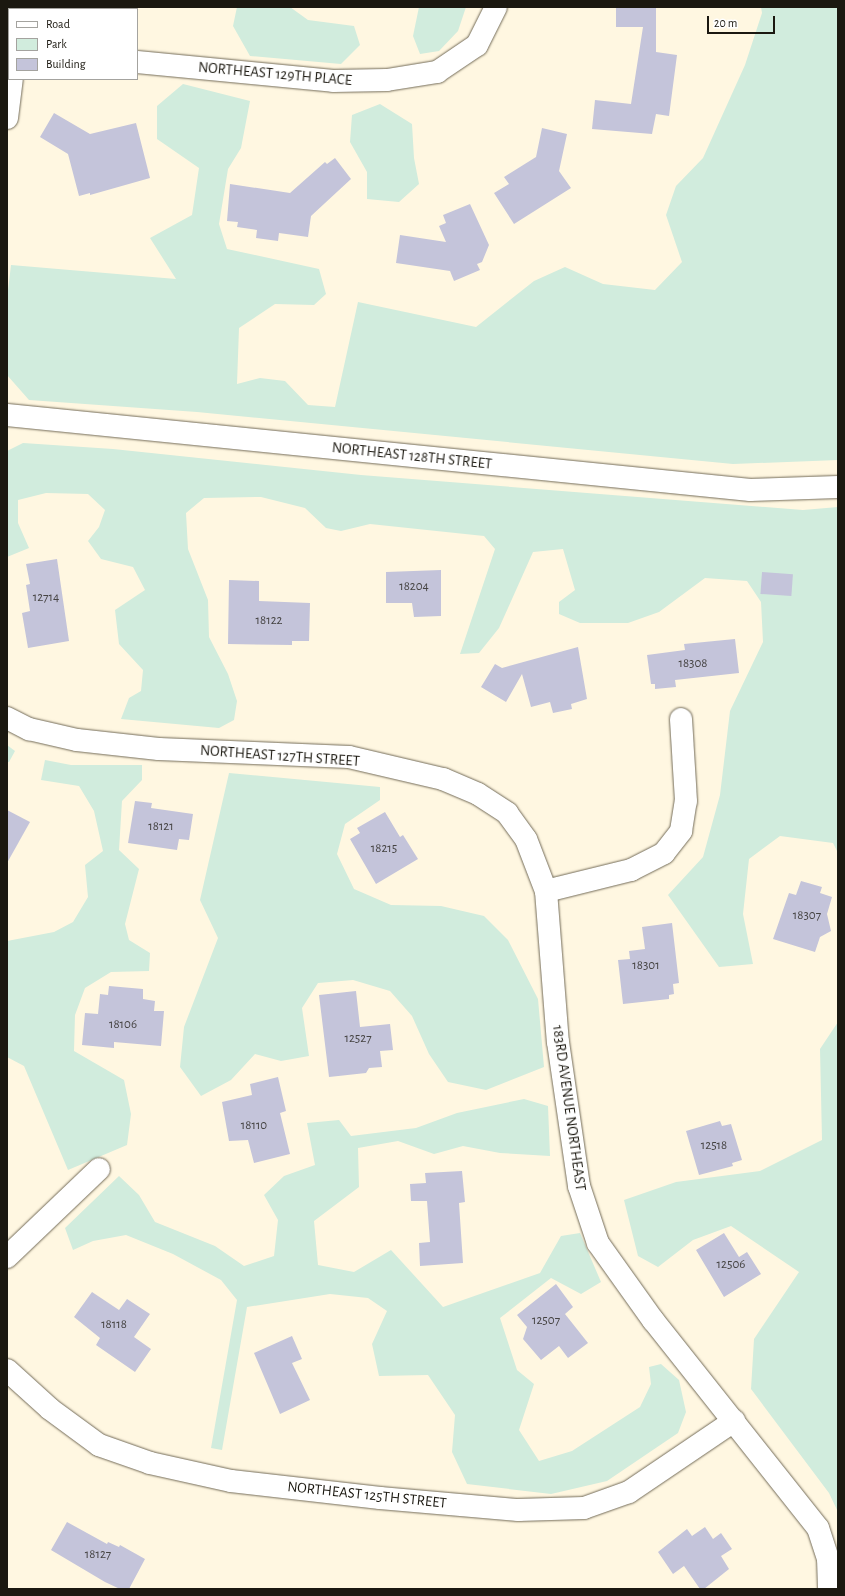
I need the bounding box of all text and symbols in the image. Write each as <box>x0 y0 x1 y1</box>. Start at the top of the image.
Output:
legend <box>8 8 138 80</box>
scale bar <box>709 8 777 34</box>
text: 20 m <box>714 17 737 29</box>
text: Road <box>46 18 70 30</box>
text: Park <box>46 38 67 50</box>
text: Building <box>46 58 86 70</box>
street label: NORTHEAST 129TH PLACE <box>197 58 353 90</box>
street label: NORTHEAST 128TH STREET <box>331 439 493 473</box>
house number: 18204 <box>399 579 429 595</box>
house number: 12714 <box>33 590 59 606</box>
house number: 18122 <box>256 613 282 629</box>
house number: 18308 <box>678 656 708 672</box>
street label: NORTHEAST 127TH STREET <box>200 741 360 771</box>
house number: 18121 <box>148 819 174 835</box>
house number: 18215 <box>371 841 397 857</box>
house number: 18307 <box>793 908 821 924</box>
house number: 18301 <box>632 958 660 974</box>
house number: 18106 <box>109 1017 137 1033</box>
street label: 183RD AVENUE NORTHEAST <box>548 1024 590 1192</box>
house number: 12527 <box>344 1031 372 1047</box>
house number: 18110 <box>241 1118 267 1134</box>
house number: 12518 <box>701 1138 727 1154</box>
house number: 12506 <box>717 1257 745 1273</box>
house number: 12507 <box>532 1313 560 1329</box>
house number: 18118 <box>101 1317 127 1333</box>
street label: NORTHEAST 125TH STREET <box>286 1478 448 1512</box>
house number: 18127 <box>85 1547 111 1563</box>

